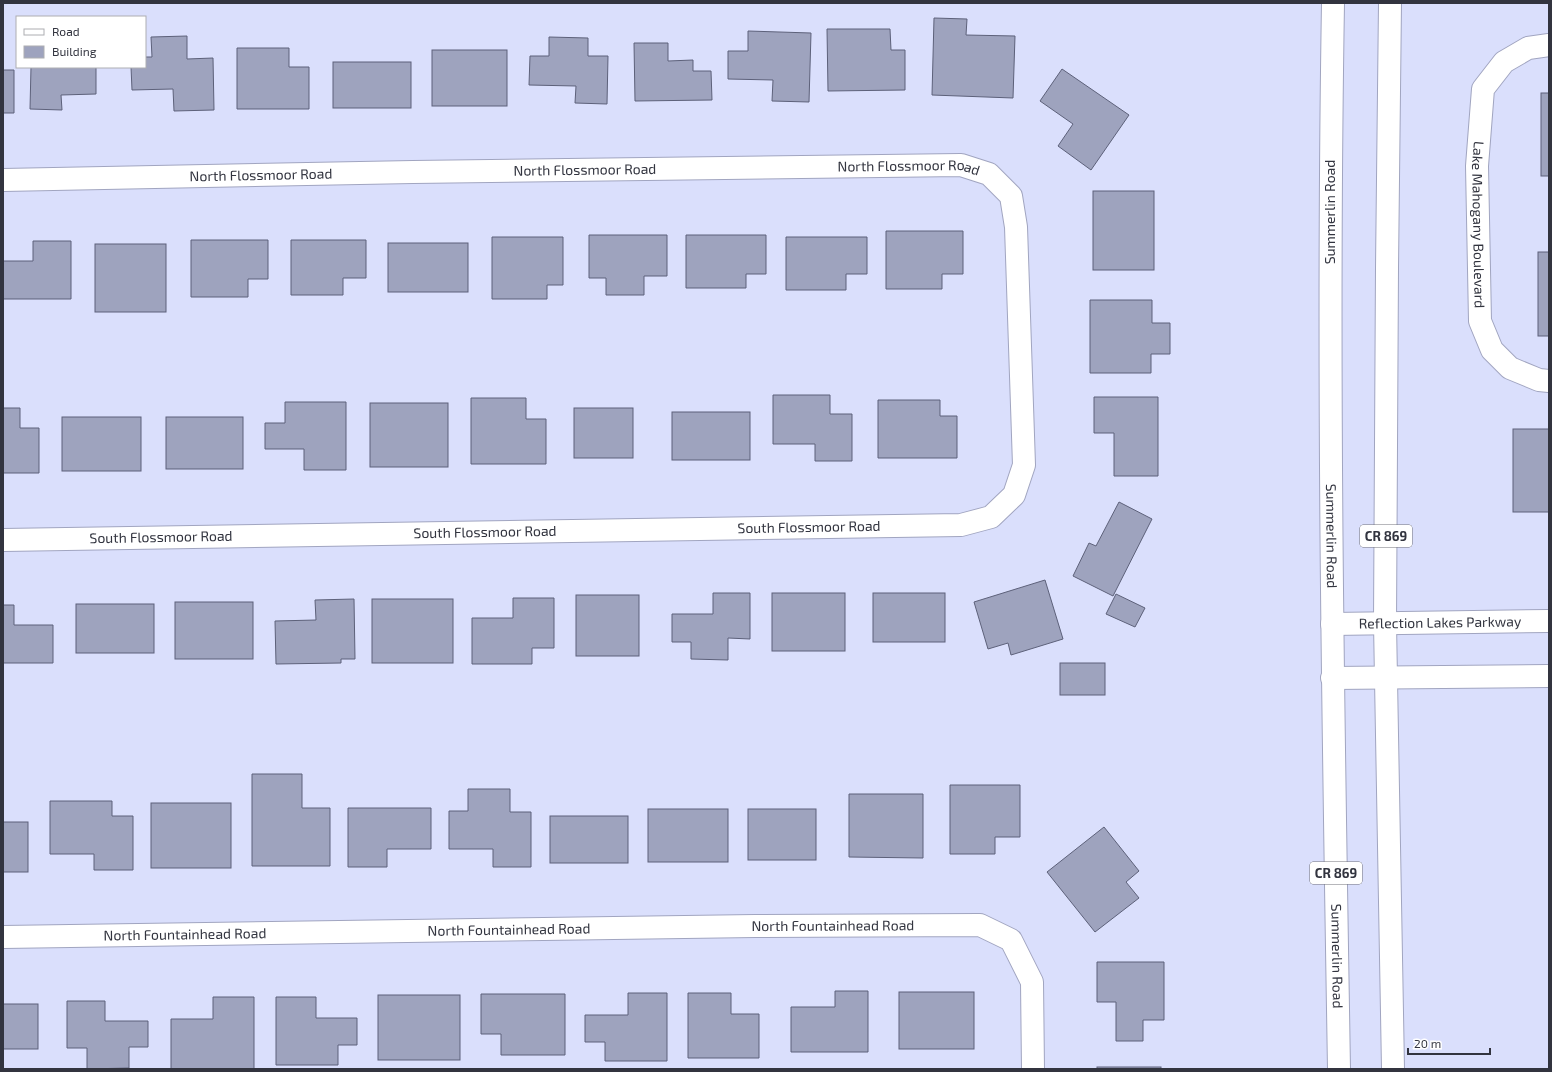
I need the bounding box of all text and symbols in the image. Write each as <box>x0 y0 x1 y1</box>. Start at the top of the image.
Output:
legend <box>16 16 146 68</box>
text: Road <box>52 24 80 38</box>
text: Building <box>52 44 97 58</box>
street label: Lake Mahogany Boulevard <box>1469 140 1489 308</box>
street label: North Flossmoor Road <box>837 156 982 179</box>
street label: North Flossmoor Road <box>513 160 656 179</box>
street label: Summerlin Road <box>1321 160 1338 264</box>
street label: North Flossmoor Road <box>189 165 333 184</box>
street label: Summerlin Road <box>1323 484 1341 588</box>
street label: South Flossmoor Road <box>737 517 881 536</box>
street label: South Flossmoor Road <box>413 522 557 541</box>
road number: CR 869 <box>1360 525 1412 547</box>
street label: South Flossmoor Road <box>89 527 233 546</box>
street label: Reflection Lakes Parkway <box>1358 612 1522 632</box>
road number: CR 869 <box>1310 862 1362 884</box>
street label: Summerlin Road <box>1328 903 1347 1008</box>
street label: North Fountainhead Road <box>751 916 914 934</box>
street label: North Fountainhead Road <box>427 919 591 939</box>
street label: North Fountainhead Road <box>103 924 267 944</box>
scale bar <box>1408 1030 1490 1056</box>
text: 20 m <box>1414 1036 1441 1050</box>

